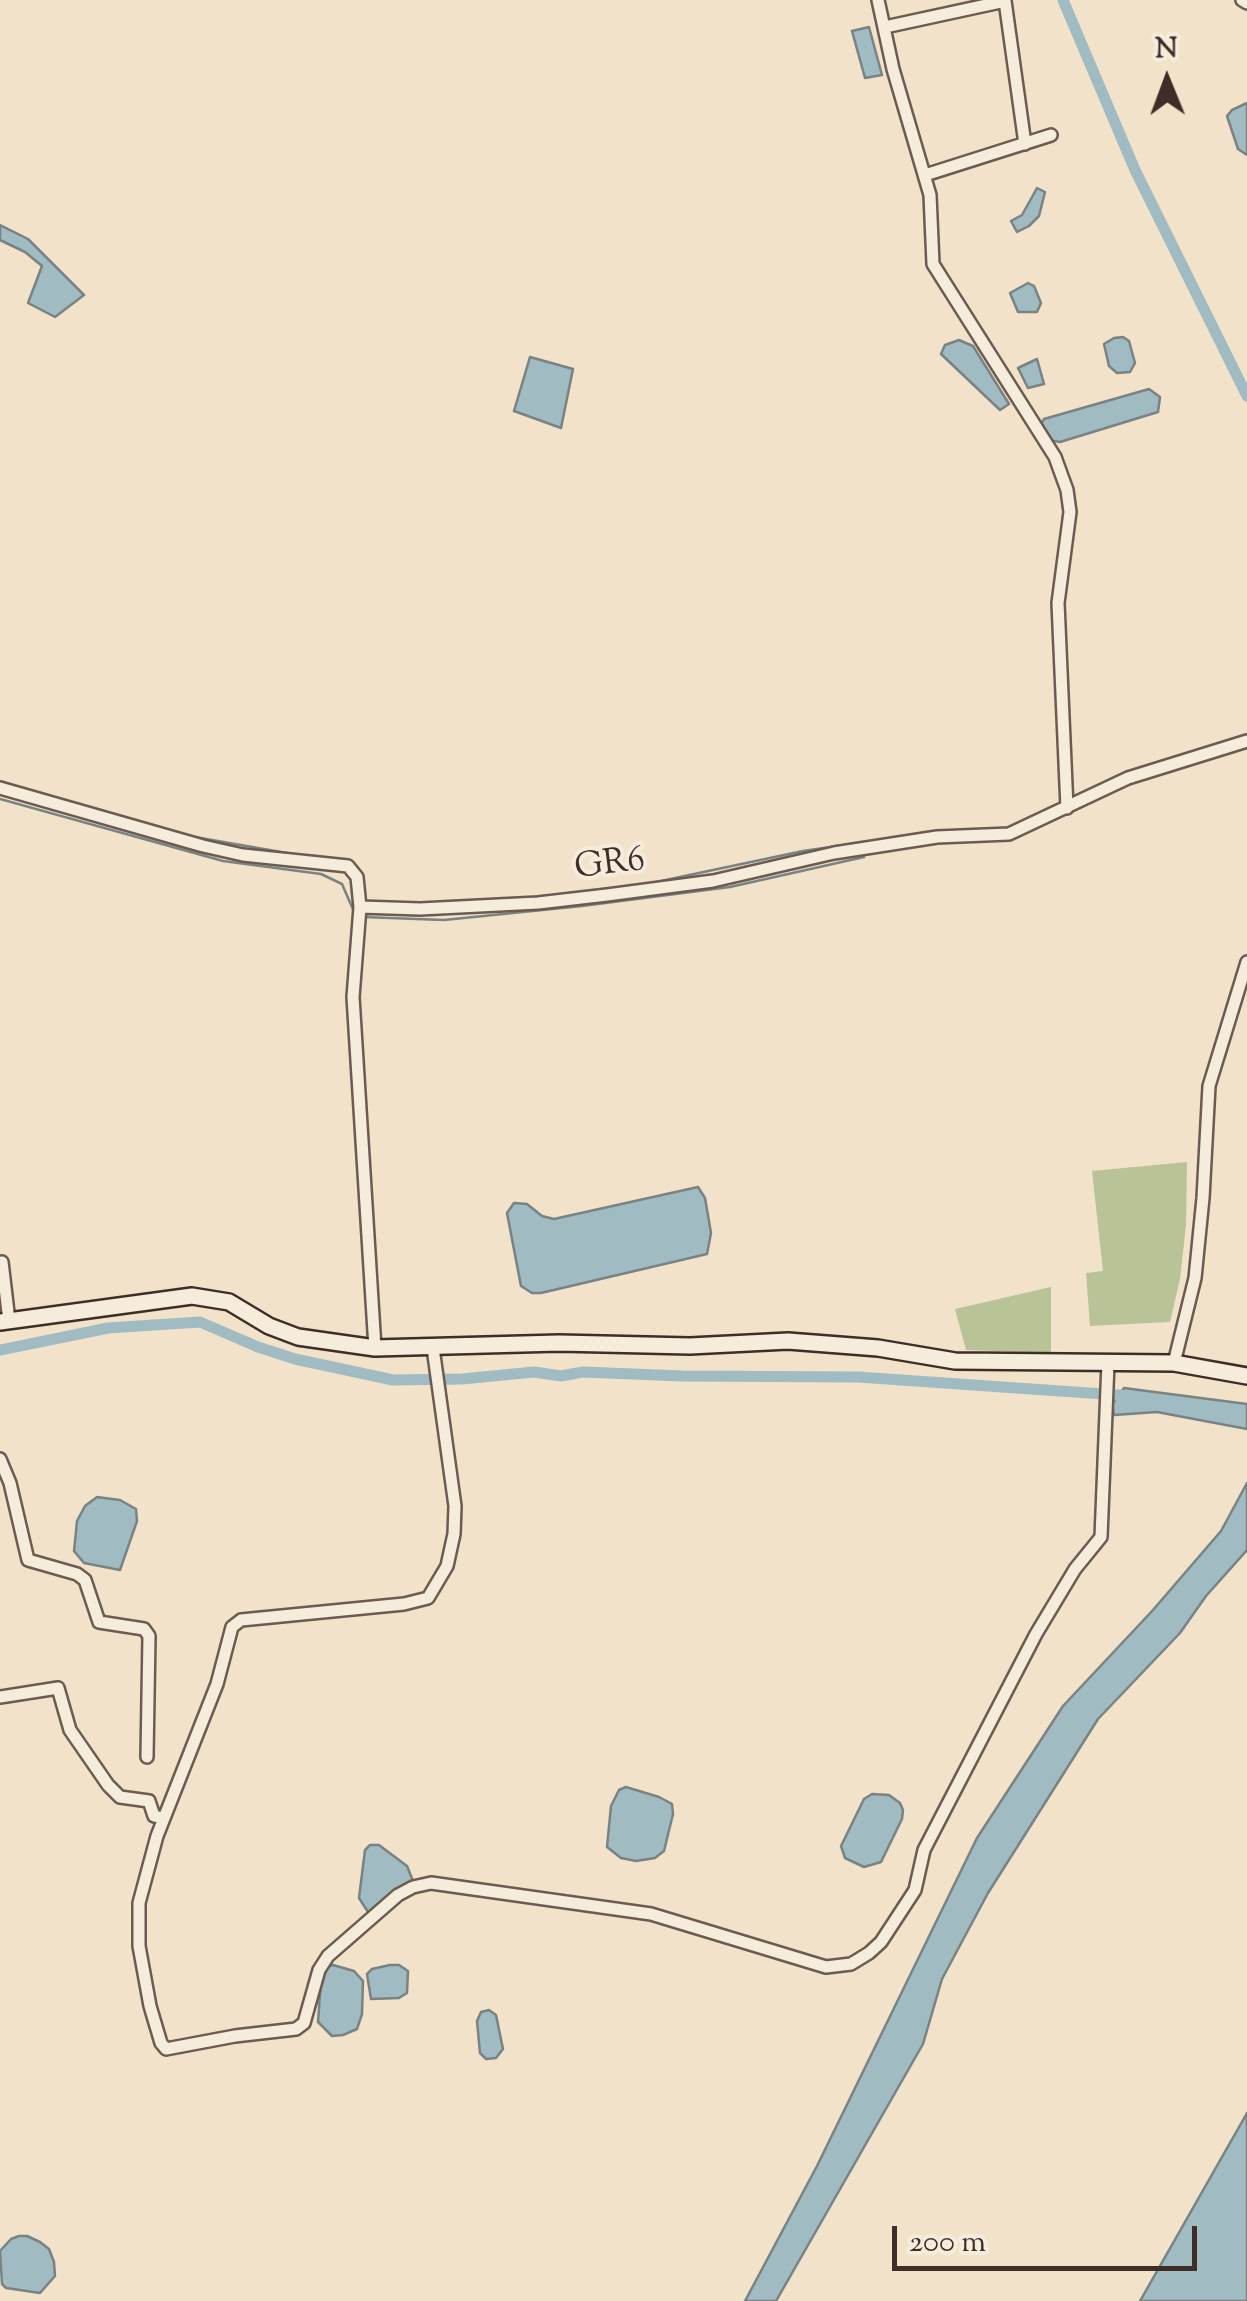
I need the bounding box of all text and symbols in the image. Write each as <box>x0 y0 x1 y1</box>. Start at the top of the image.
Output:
north arrow <box>1117 30 1217 130</box>
text: N <box>1155 30 1178 70</box>
street label: GR6 <box>572 842 648 892</box>
scale bar <box>897 2206 1202 2268</box>
text: 200 m <box>909 2222 986 2265</box>

